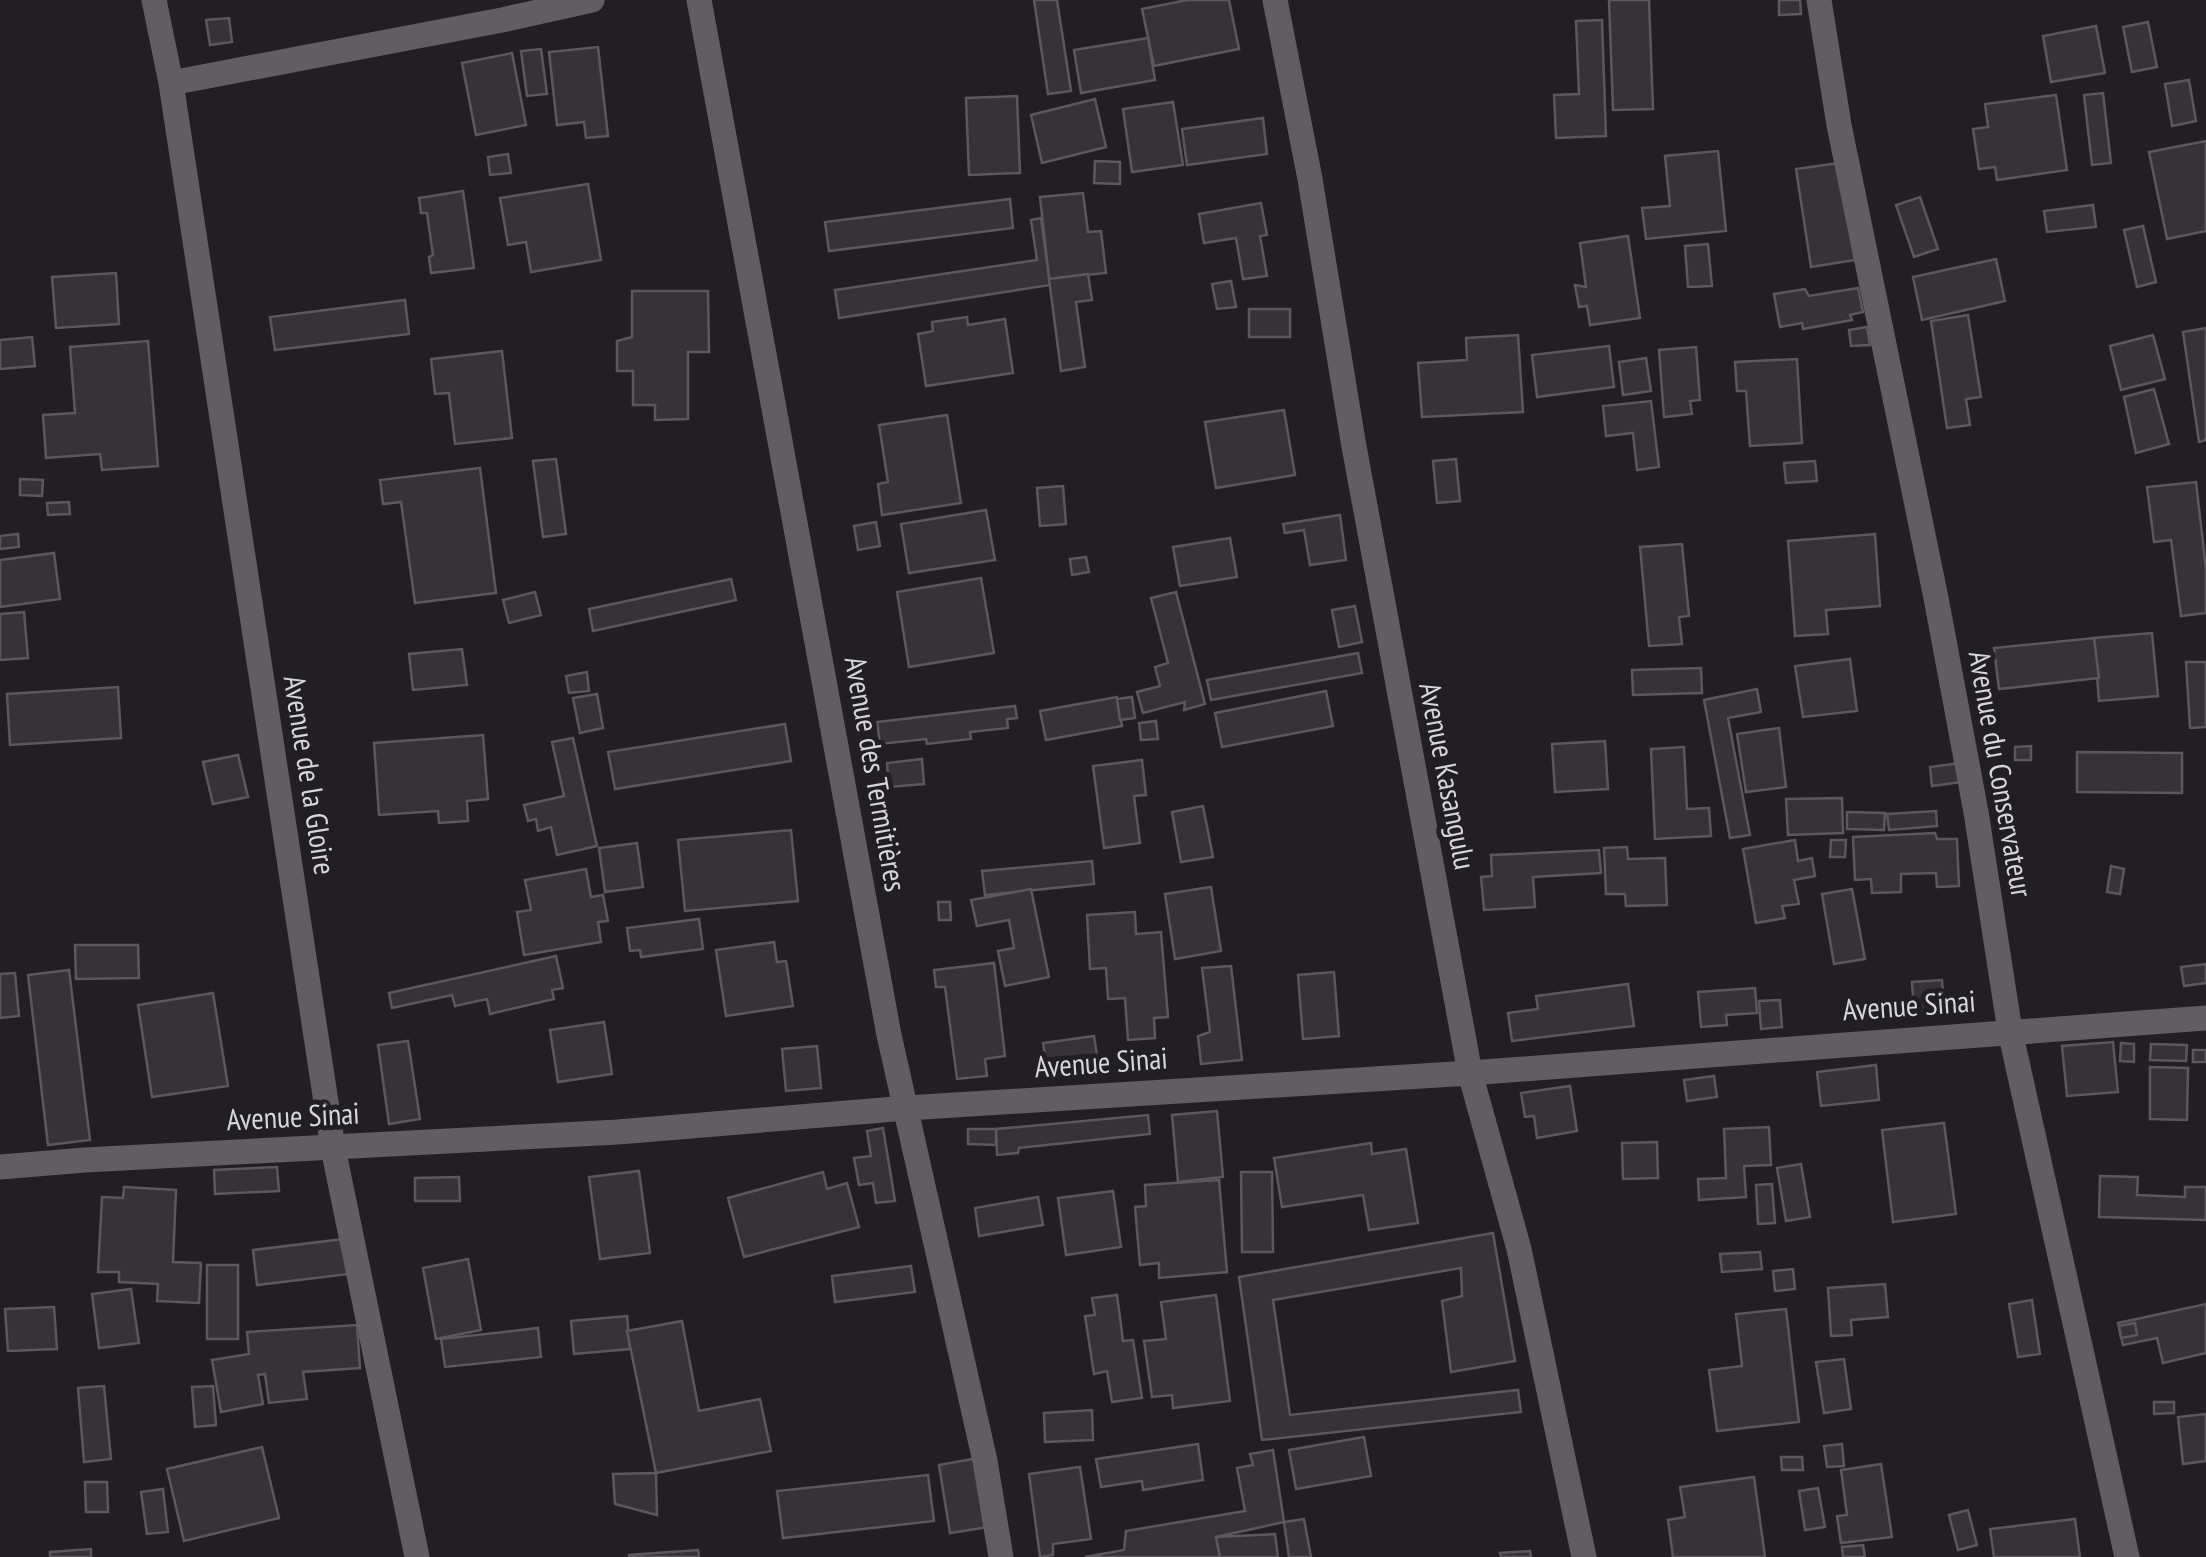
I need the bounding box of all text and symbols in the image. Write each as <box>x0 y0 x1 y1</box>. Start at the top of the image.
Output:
street label: Avenue du Conservateur <box>1961 647 2042 901</box>
street label: Avenue des Termitières <box>837 653 916 894</box>
street label: Avenue de la Gloire <box>275 672 345 877</box>
street label: Avenue Kasangulu <box>1411 679 1486 873</box>
street label: Avenue Sinai <box>1841 980 1977 1029</box>
street label: Avenue Sinai <box>1033 1037 1169 1086</box>
street label: Avenue Sinai <box>225 1093 360 1138</box>

